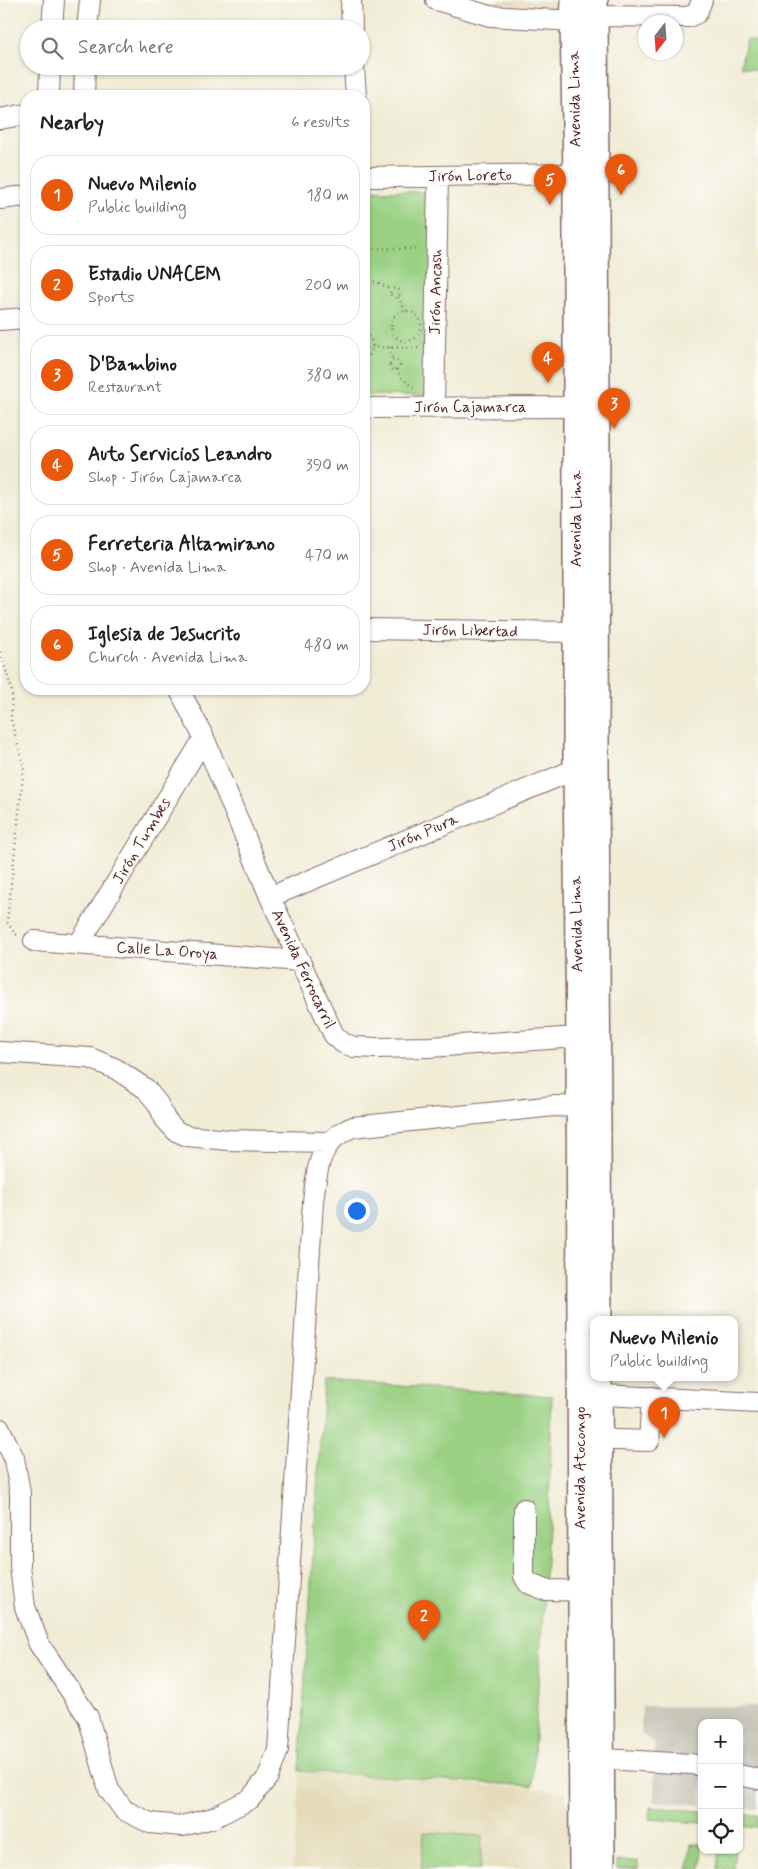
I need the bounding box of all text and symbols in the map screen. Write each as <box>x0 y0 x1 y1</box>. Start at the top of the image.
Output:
north arrow <box>638 15 683 60</box>
search box <box>20 20 370 75</box>
icon: search <box>38 34 66 62</box>
text: Search here <box>78 35 174 60</box>
street label: Avenida Lima <box>564 50 586 147</box>
text: Nearby <box>40 109 104 137</box>
text: 6 results <box>291 112 350 133</box>
pin: 6 <box>605 154 637 195</box>
pin: 5 <box>534 164 566 205</box>
street label: Jirón Loreto <box>428 165 512 187</box>
text: Nuevo Milenio <box>88 172 197 197</box>
text: 1 <box>53 185 61 206</box>
text: 180 m <box>306 185 349 206</box>
text: Public building <box>88 197 187 218</box>
street label: Jirón Ancash <box>425 249 447 335</box>
text: Estadio UNACEM <box>88 262 221 287</box>
text: 2 <box>53 275 61 296</box>
text: 200 m <box>305 275 349 296</box>
text: Sports <box>88 287 134 308</box>
pin: 4 <box>532 342 564 383</box>
text: D'Bambino <box>88 352 177 377</box>
text: 3 <box>53 365 61 386</box>
text: 380 m <box>306 365 349 386</box>
text: Restaurant <box>88 377 162 398</box>
pin: 3 <box>598 388 630 429</box>
street label: Jirón Cajamarca <box>414 397 526 418</box>
text: Auto Servicios Leandro <box>88 442 272 467</box>
text: 4 <box>52 455 62 476</box>
text: 390 m <box>306 455 349 476</box>
text: Shop · Jirón Cajamarca <box>88 467 242 488</box>
street label: Avenida Lima <box>566 470 587 567</box>
text: Ferreteria Altamirano <box>88 532 275 557</box>
text: 5 <box>52 545 62 566</box>
text: 470 m <box>305 545 349 566</box>
text: Shop · Avenida Lima <box>88 557 226 578</box>
street label: Jirón Libertad <box>422 620 518 642</box>
text: Iglesia de Jesucrito <box>88 622 240 647</box>
text: 6 <box>53 635 61 656</box>
text: 480 m <box>304 635 349 656</box>
text: Church · Avenida Lima <box>88 647 247 668</box>
street label: Jirón Tumbes <box>108 794 176 888</box>
street label: Jirón Piura <box>385 809 462 857</box>
street label: Avenida Lima <box>566 875 588 972</box>
street label: Avenida Ferrocarril <box>266 906 340 1032</box>
street label: Calle La Oroya <box>115 937 219 965</box>
your location <box>344 1198 370 1224</box>
popup <box>590 1316 738 1381</box>
text: Nuevo Milenio <box>610 1326 718 1351</box>
text: Public building <box>610 1351 708 1372</box>
pin: 1 <box>648 1397 680 1438</box>
street label: Avenida Atocongo <box>570 1406 591 1530</box>
pin: 2 <box>408 1600 440 1641</box>
map controls <box>698 1719 743 1854</box>
button: + <box>698 1719 743 1764</box>
button: − <box>698 1764 743 1809</box>
button: locate <box>698 1809 743 1854</box>

